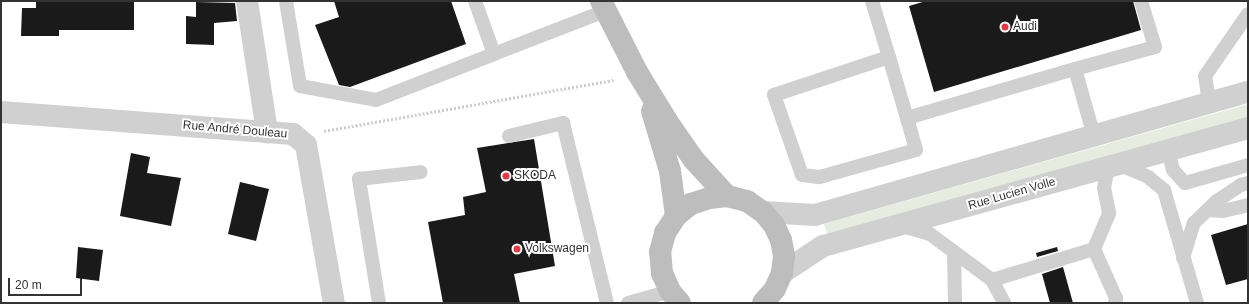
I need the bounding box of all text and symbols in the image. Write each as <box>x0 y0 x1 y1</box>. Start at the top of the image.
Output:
place label: Audi <box>1013 20 1037 34</box>
marker: Audi <box>1000 22 1010 32</box>
street label: Rue André Douleau <box>182 118 288 142</box>
place label: SKODA <box>514 169 556 183</box>
marker: SKODA <box>501 171 511 181</box>
street label: Rue Lucien Volle <box>967 175 1057 213</box>
place label: Volkswagen <box>525 242 589 256</box>
marker: Volkswagen <box>512 244 522 254</box>
scale bar <box>10 270 84 296</box>
text: 20 m <box>15 278 42 292</box>

